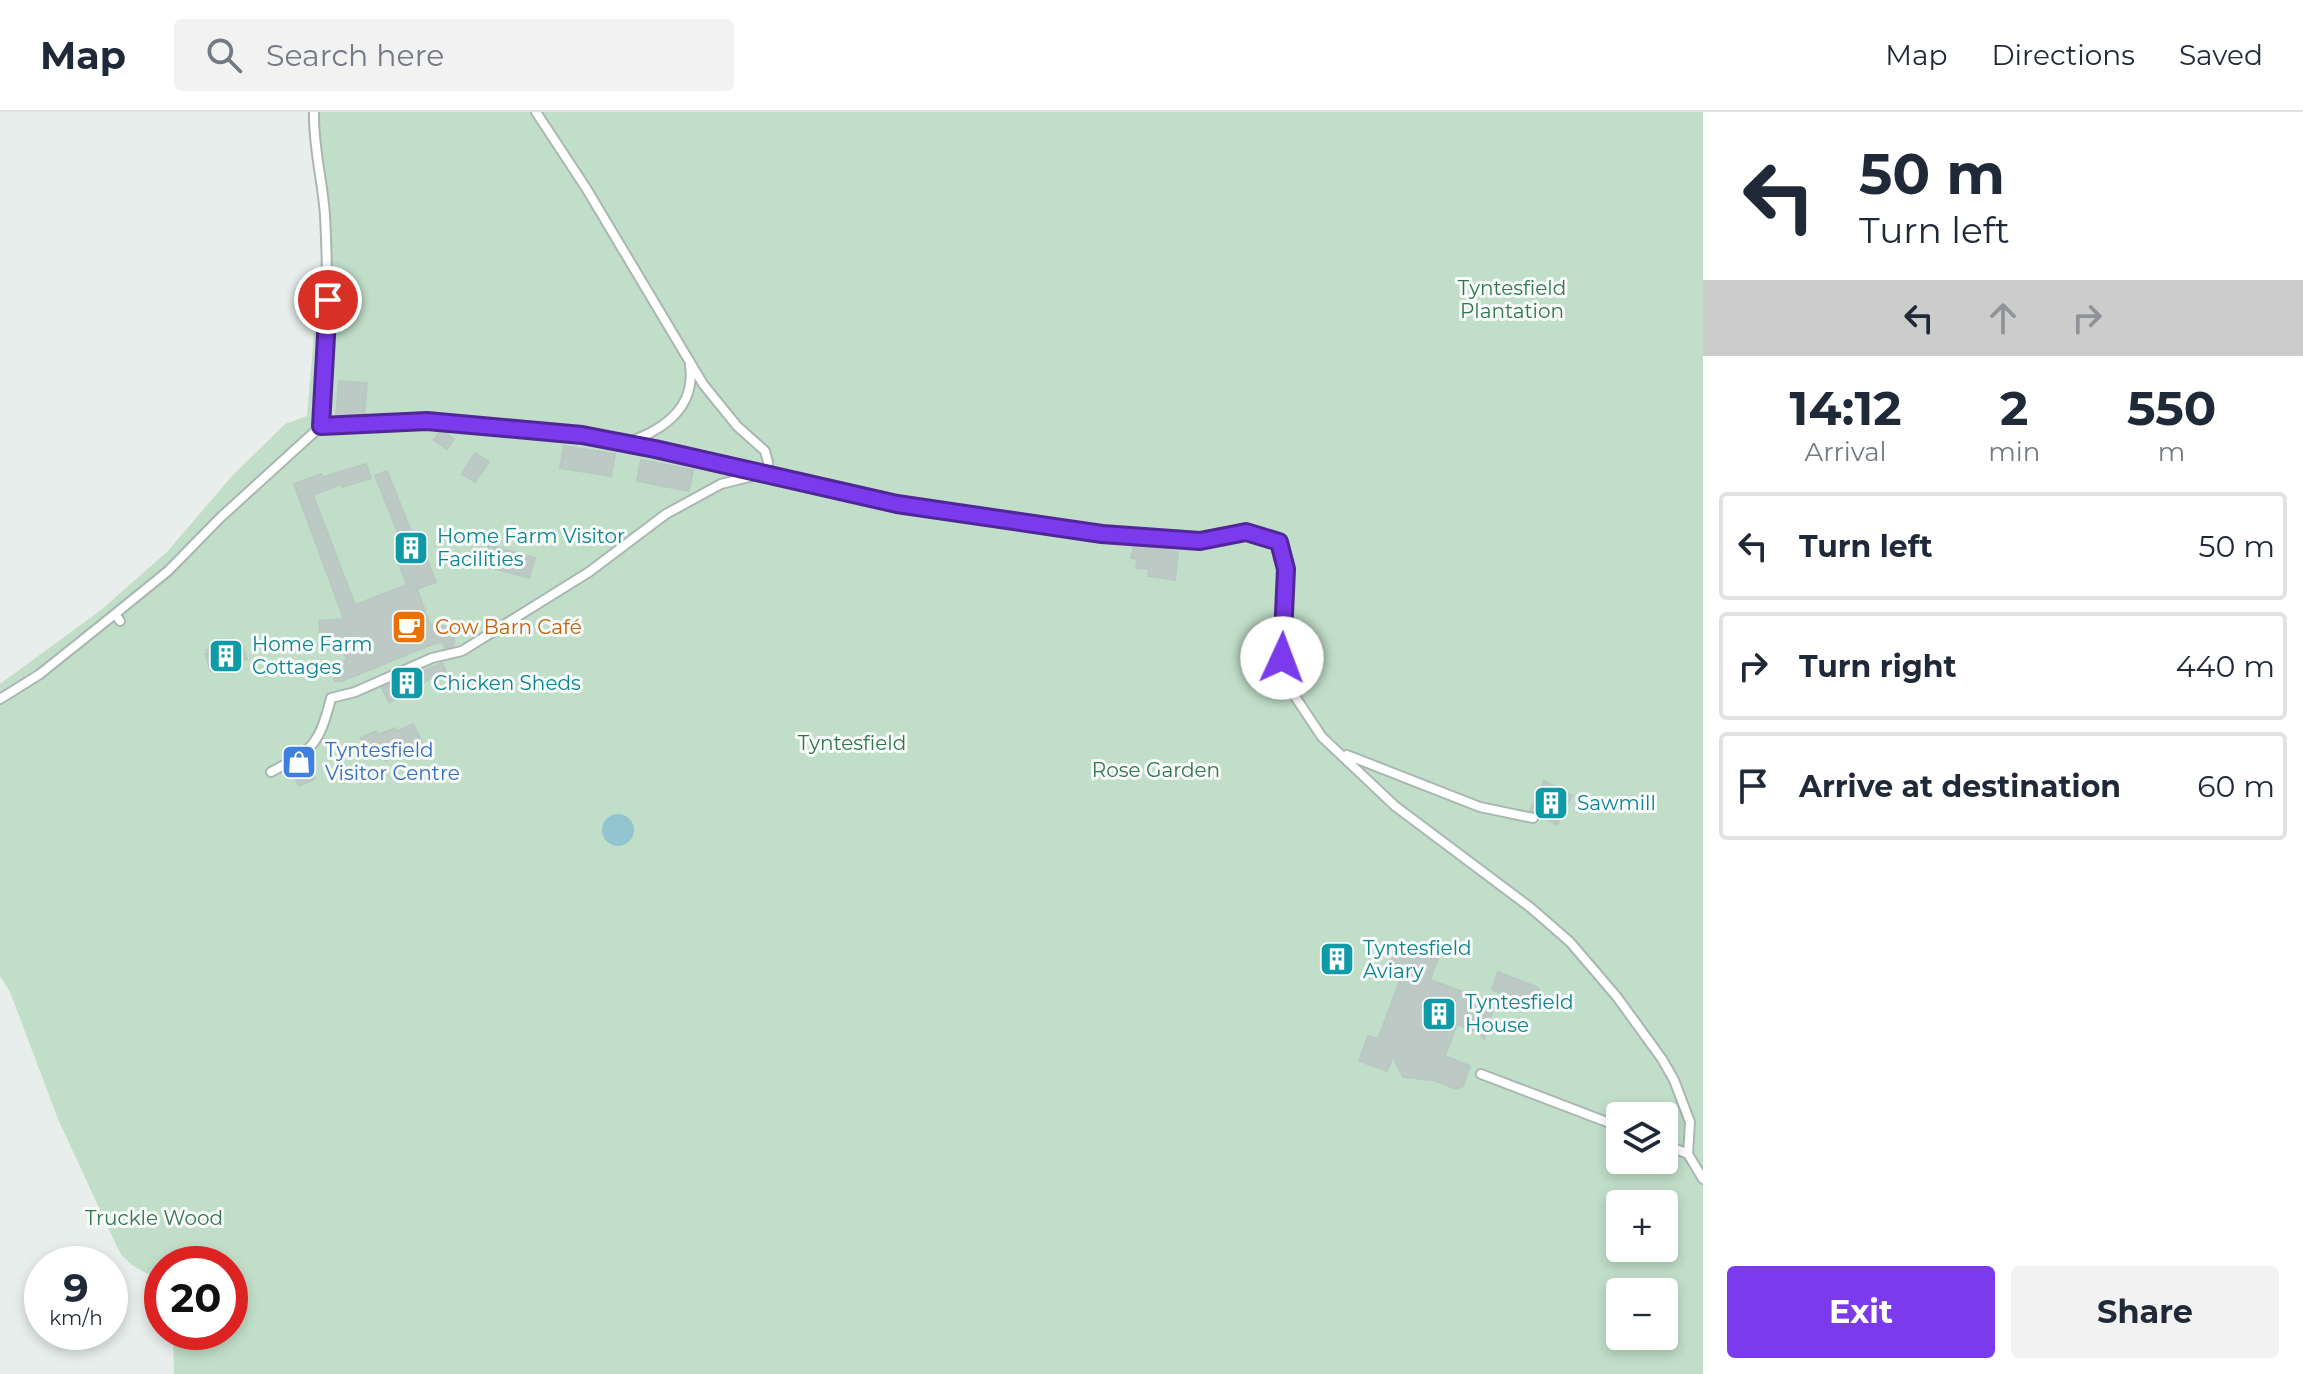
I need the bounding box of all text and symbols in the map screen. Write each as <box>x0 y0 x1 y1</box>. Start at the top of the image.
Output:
search box <box>174 19 734 91</box>
text: Map <box>40 32 126 79</box>
icon: search <box>202 33 246 77</box>
text: Search here <box>266 37 444 74</box>
text: Map <box>1885 38 1947 72</box>
text: Directions <box>1991 38 2135 72</box>
text: Saved <box>2179 38 2263 72</box>
text: 50 m <box>1859 140 2005 208</box>
icon: left <box>1727 144 1831 248</box>
text: Turn left <box>1859 208 2010 252</box>
pin <box>294 266 362 334</box>
park label: Tyntesfield Plantation <box>1458 276 1566 323</box>
icon: arrive <box>306 278 350 322</box>
icon: left <box>1897 296 1941 340</box>
icon: ahead <box>1981 296 2025 340</box>
icon: right <box>2065 296 2109 340</box>
text: 14:12 <box>1790 379 1902 437</box>
text: 2 <box>2000 379 2028 437</box>
text: 550 <box>2127 379 2216 437</box>
text: Arrival <box>1805 436 1887 468</box>
text: min <box>1988 436 2040 468</box>
text: m <box>2158 436 2185 468</box>
place label: Home Farm Visitor Facilities <box>437 524 625 571</box>
icon: left <box>1731 524 1775 568</box>
text: Turn left <box>1799 528 1932 565</box>
text: 50 m <box>2198 528 2275 565</box>
building icon: Home Farm Visitor Facilities <box>392 529 430 567</box>
cafe icon: Cow Barn Café <box>390 608 428 646</box>
place label: Cow Barn Café <box>435 615 582 639</box>
position arrow <box>1240 616 1324 700</box>
place label: Home Farm Cottages <box>252 632 372 679</box>
building icon: Home Farm Cottages <box>207 637 245 675</box>
icon: right <box>1731 644 1775 688</box>
text: Turn right <box>1799 648 1956 685</box>
text: 440 m <box>2176 648 2275 685</box>
building icon: Chicken Sheds <box>388 664 426 702</box>
place label: Chicken Sheds <box>433 671 581 695</box>
park label: Tyntesfield <box>798 731 906 755</box>
place label: Tyntesfield Visitor Centre <box>325 738 460 785</box>
shop icon: Tyntesfield Visitor Centre <box>280 743 318 781</box>
park label: Rose Garden <box>1092 758 1220 782</box>
icon: arrive <box>1731 764 1775 808</box>
text: Arrive at destination <box>1799 768 2121 805</box>
text: 60 m <box>2197 768 2275 805</box>
building icon: Sawmill <box>1532 784 1570 822</box>
place label: Sawmill <box>1577 791 1656 815</box>
place label: Tyntesfield Aviary <box>1363 936 1472 983</box>
building icon: Tyntesfield Aviary <box>1318 940 1356 978</box>
place label: Tyntesfield House <box>1465 990 1574 1037</box>
building icon: Tyntesfield House <box>1420 995 1458 1033</box>
map controls <box>1606 1102 1678 1350</box>
button: layers <box>1606 1102 1678 1174</box>
button: + <box>1606 1190 1678 1262</box>
park label: Truckle Wood <box>85 1206 223 1230</box>
speed limit sign: 20 <box>144 1246 248 1350</box>
text: 9 <box>63 1263 89 1312</box>
button: Exit <box>1727 1266 1995 1358</box>
button: Share <box>2011 1266 2279 1358</box>
button: − <box>1606 1278 1678 1350</box>
text: km/h <box>49 1306 103 1330</box>

